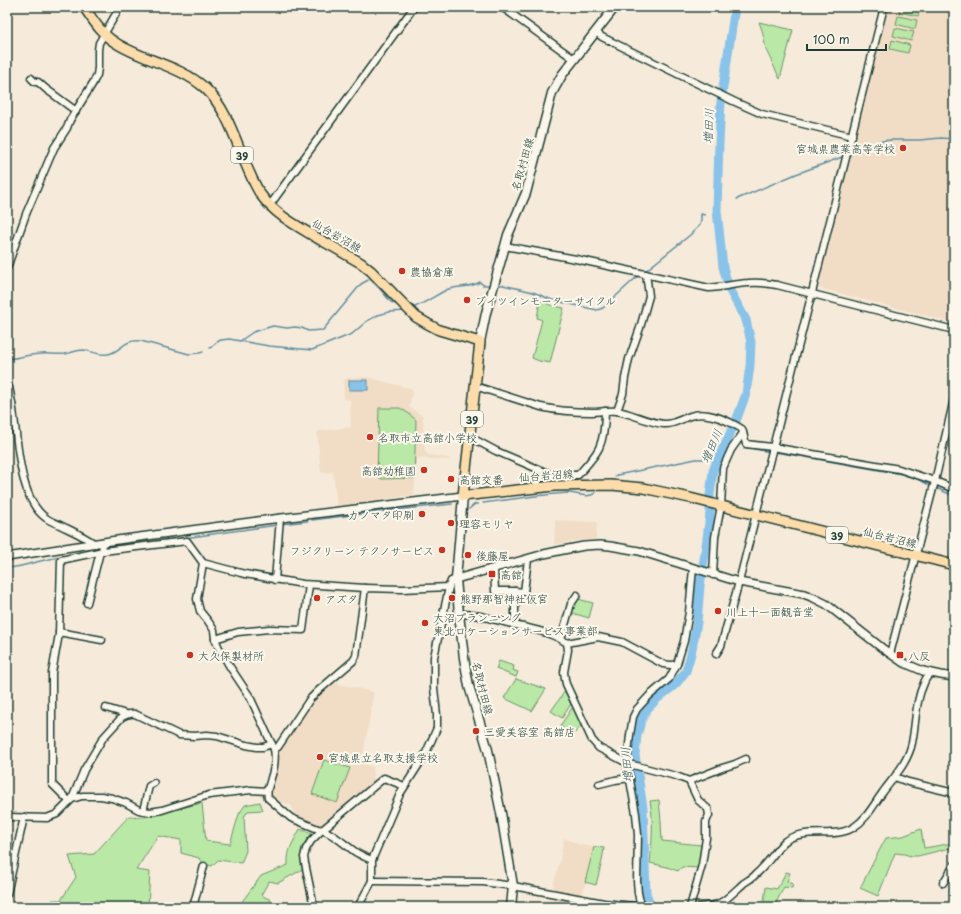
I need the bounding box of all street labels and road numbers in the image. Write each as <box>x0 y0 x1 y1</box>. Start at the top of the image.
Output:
street label: 名取村田線 <box>506 135 538 193</box>
road number: 39 <box>231 147 253 163</box>
street label: 仙台岩沼線 <box>309 214 365 256</box>
road number: 39 <box>461 411 483 427</box>
street label: 仙台岩沼線 <box>518 465 574 485</box>
street label: 仙台岩沼線 <box>861 522 919 552</box>
road number: 39 <box>826 527 848 543</box>
street label: 名取村田線 <box>468 659 498 717</box>

